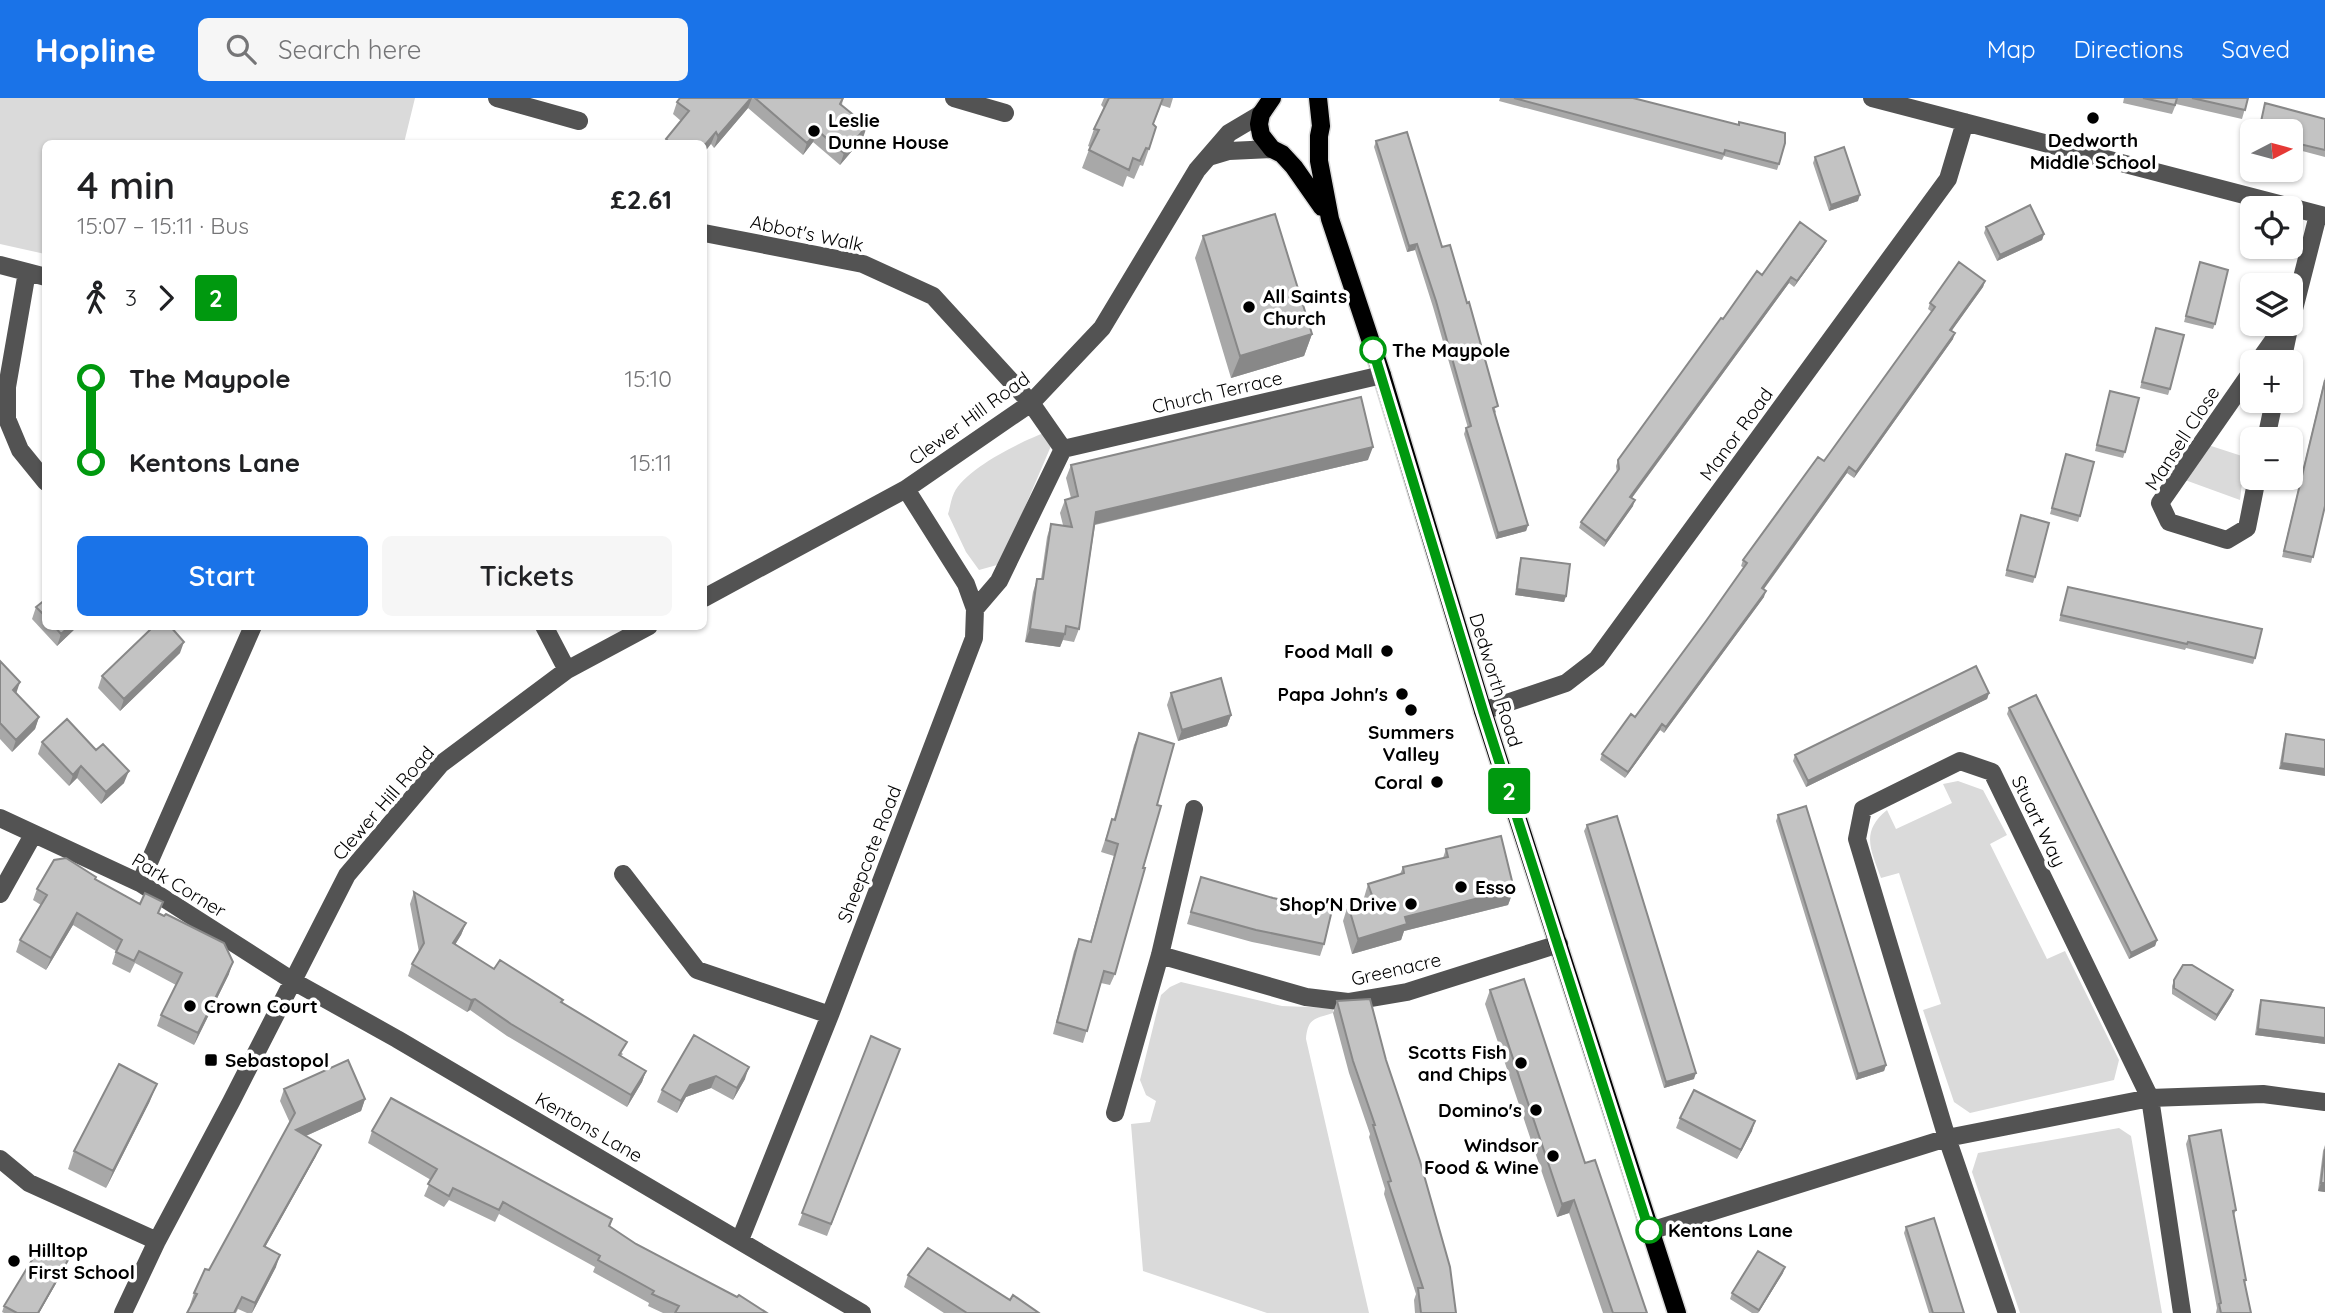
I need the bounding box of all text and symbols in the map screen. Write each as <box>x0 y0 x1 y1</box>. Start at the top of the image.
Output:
search box <box>198 18 688 81</box>
text: Hopline <box>35 29 156 70</box>
icon: search <box>222 30 260 68</box>
text: Search here <box>278 33 421 66</box>
text: Map <box>1987 34 2036 64</box>
text: Directions <box>2074 34 2184 64</box>
text: Saved <box>2222 34 2290 64</box>
place label: Leslie Dunne House <box>828 108 949 154</box>
marker: Dedworth Middle School <box>2085 110 2101 126</box>
north arrow <box>2240 119 2303 182</box>
map controls <box>2240 119 2303 490</box>
marker: Leslie Dunne House <box>806 123 822 139</box>
place label: Dedworth Middle School <box>2030 128 2156 174</box>
text: 4 min <box>77 161 175 209</box>
text: £2.61 <box>611 183 672 216</box>
button: locate <box>2240 196 2303 259</box>
street label: Abbot's Walk <box>748 209 866 257</box>
text: 15:07 – 15:11 · Bus <box>77 211 249 240</box>
button: layers <box>2240 273 2303 336</box>
icon: walk <box>77 279 115 317</box>
icon: forward <box>147 279 185 317</box>
text: 3 <box>125 283 137 312</box>
text: 2 <box>209 283 223 313</box>
place label: All Saints Church <box>1263 284 1347 330</box>
marker: All Saints Church <box>1241 299 1257 315</box>
marker: The Maypole <box>1360 337 1386 363</box>
place label: The Maypole <box>1392 338 1510 362</box>
button: + <box>2240 350 2303 413</box>
text: The Maypole <box>129 362 291 395</box>
text: 15:10 <box>624 364 672 393</box>
street label: Church Terrace <box>1149 365 1285 419</box>
street label: Clewer Hill Road <box>904 366 1034 470</box>
street label: Mansell Close <box>2139 381 2225 495</box>
street label: Manor Road <box>1694 383 1778 485</box>
button: − <box>2240 427 2303 490</box>
text: Kentons Lane <box>129 446 300 479</box>
text: 15:11 <box>630 448 672 477</box>
button: Start <box>77 536 368 616</box>
button: Tickets <box>382 536 672 616</box>
street label: Dedworth Road <box>1464 610 1528 750</box>
place label: Food Mall <box>1284 639 1373 663</box>
marker: Food Mall <box>1379 643 1395 659</box>
place label: Papa John's <box>1278 682 1388 706</box>
marker: Papa John's <box>1394 686 1410 702</box>
marker: Summers Valley <box>1403 702 1419 718</box>
place label: Summers Valley <box>1368 720 1454 766</box>
street label: Clewer Hill Road <box>327 741 439 865</box>
line badge: 2 <box>1486 768 1532 814</box>
place label: Coral <box>1374 770 1423 794</box>
street label: Stuart Way <box>2007 771 2071 871</box>
marker: Coral <box>1429 774 1445 790</box>
text: 2 <box>1502 776 1516 806</box>
street label: Sheepcote Road <box>832 782 906 926</box>
street label: Park Corner <box>128 848 231 923</box>
place label: Esso <box>1475 875 1516 899</box>
marker: Esso <box>1453 879 1469 895</box>
place label: Shop'N Drive <box>1279 892 1397 916</box>
marker: Shop'N Drive <box>1403 896 1419 912</box>
street label: Greenacre <box>1349 947 1443 991</box>
place label: Crown Court <box>204 994 318 1018</box>
marker: Crown Court <box>182 998 198 1014</box>
place label: Scotts Fish and Chips <box>1408 1040 1507 1086</box>
place label: Sebastopol <box>225 1048 329 1072</box>
marker: Sebastopol <box>203 1052 219 1068</box>
marker: Scotts Fish and Chips <box>1513 1055 1529 1071</box>
street label: Kentons Lane <box>531 1087 647 1167</box>
place label: Domino's <box>1438 1098 1522 1122</box>
marker: Domino's <box>1528 1102 1544 1118</box>
place label: Windsor Food & Wine <box>1424 1133 1539 1179</box>
marker: Windsor Food & Wine <box>1545 1148 1561 1164</box>
marker: Kentons Lane <box>1636 1217 1662 1243</box>
place label: Kentons Lane <box>1668 1218 1793 1242</box>
place label: Hilltop First School <box>28 1238 135 1284</box>
marker: Hilltop First School <box>6 1253 22 1269</box>

